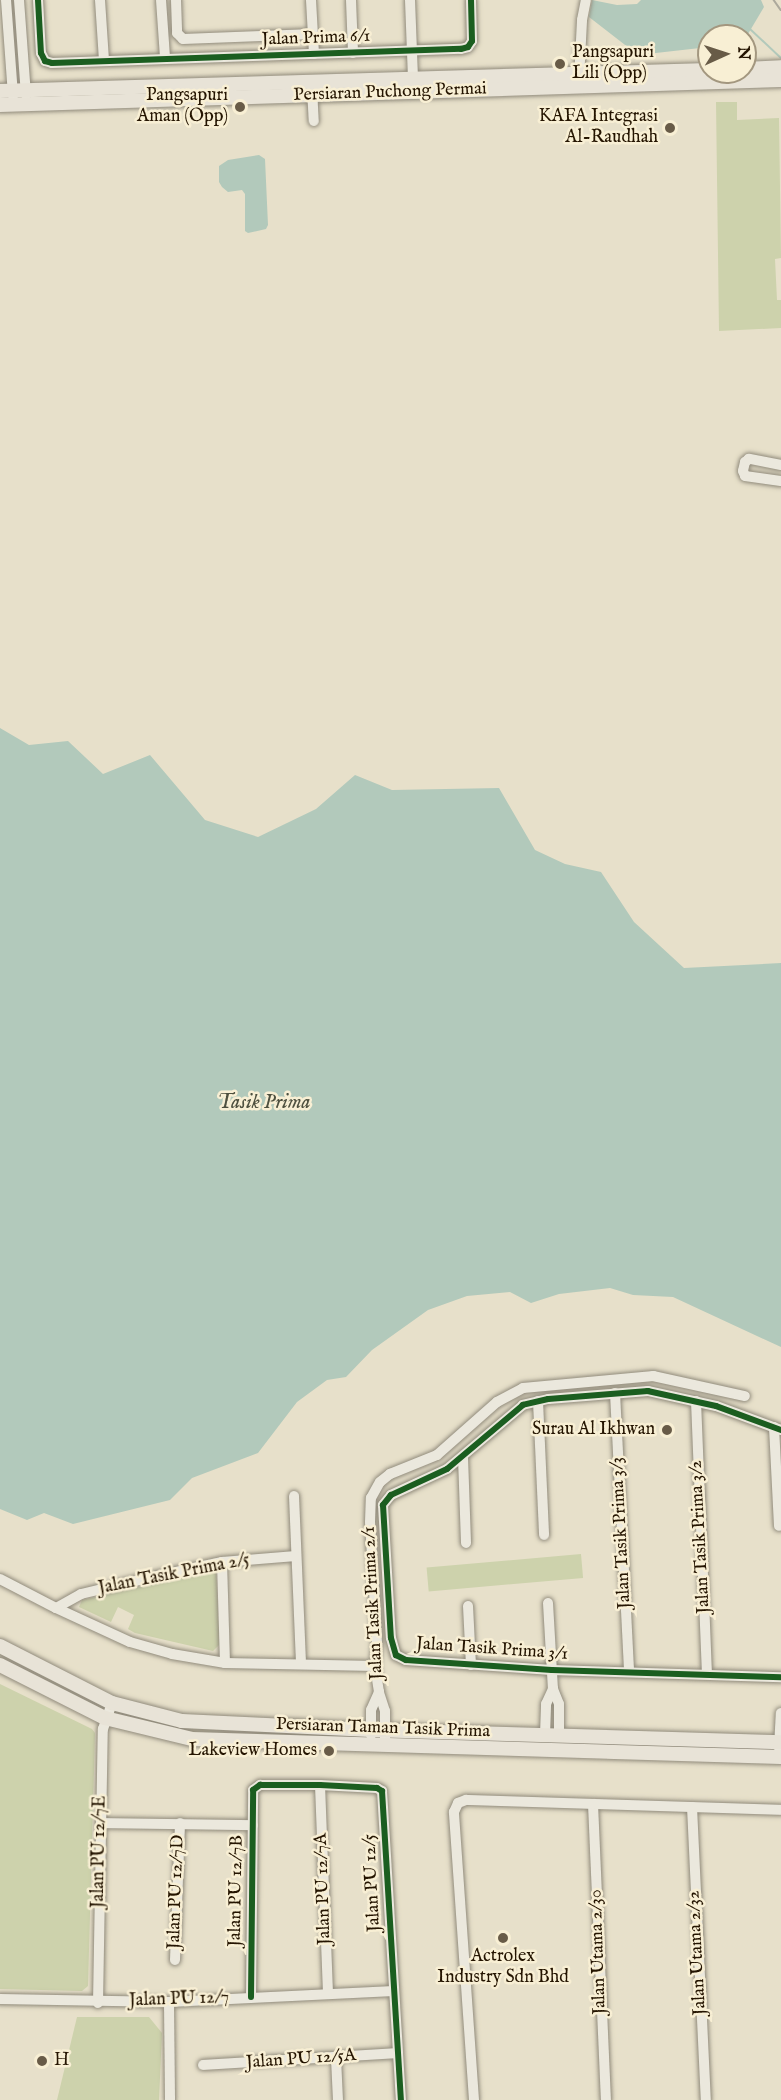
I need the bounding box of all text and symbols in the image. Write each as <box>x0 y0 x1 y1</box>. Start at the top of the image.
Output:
north arrow <box>697 24 757 84</box>
street label: Jalan Prima 6/1 <box>261 26 371 52</box>
place label: Pangsapuri Lili (Opp) <box>572 43 654 86</box>
text: N <box>733 46 753 61</box>
marker: Pangsapuri Lili (Opp) <box>553 57 567 71</box>
street label: Persiaran Puchong Permai <box>293 79 487 107</box>
place label: Pangsapuri Aman (Opp) <box>137 86 228 128</box>
marker: Pangsapuri Aman (Opp) <box>233 100 247 114</box>
place label: KAFA Integrasi Al-Raudhah <box>539 107 658 150</box>
marker: KAFA Integrasi Al-Raudhah <box>663 121 677 135</box>
water label: Tasik Prima <box>218 1090 310 1114</box>
place label: Surau Al Ikhwan <box>532 1419 655 1441</box>
marker: Surau Al Ikhwan <box>660 1423 674 1437</box>
street label: Jalan Tasik Prima 3/3 <box>607 1456 637 1610</box>
street label: Jalan Tasik Prima 3/2 <box>686 1460 716 1614</box>
street label: Jalan Tasik Prima 2/1 <box>359 1526 389 1680</box>
street label: Jalan Tasik Prima 2/5 <box>97 1550 251 1600</box>
street label: Jalan Tasik Prima 3/1 <box>415 1634 569 1666</box>
street label: Persiaran Taman Tasik Prima <box>276 1714 490 1744</box>
place label: Lakeview Homes <box>189 1740 317 1762</box>
marker: Lakeview Homes <box>322 1744 336 1758</box>
street label: Jalan PU 12/7E <box>88 1796 112 1908</box>
street label: Jalan PU 12/7A <box>311 1832 337 1946</box>
street label: Jalan PU 12/5 <box>360 1833 386 1933</box>
street label: Jalan PU 12/7D <box>164 1834 190 1950</box>
street label: Jalan PU 12/7B <box>225 1835 249 1947</box>
street label: Jalan Utama 2/30 <box>586 1889 612 2015</box>
street label: Jalan Utama 2/32 <box>684 1890 712 2016</box>
marker: Actrolex Industry Sdn Bhd <box>496 1931 510 1945</box>
place label: Actrolex Industry Sdn Bhd <box>437 1947 569 1990</box>
street label: Jalan PU 12/7 <box>129 1987 229 2013</box>
street label: Jalan PU 12/5A <box>245 2045 357 2075</box>
place label: H <box>54 2050 69 2072</box>
marker: H <box>35 2054 49 2068</box>

